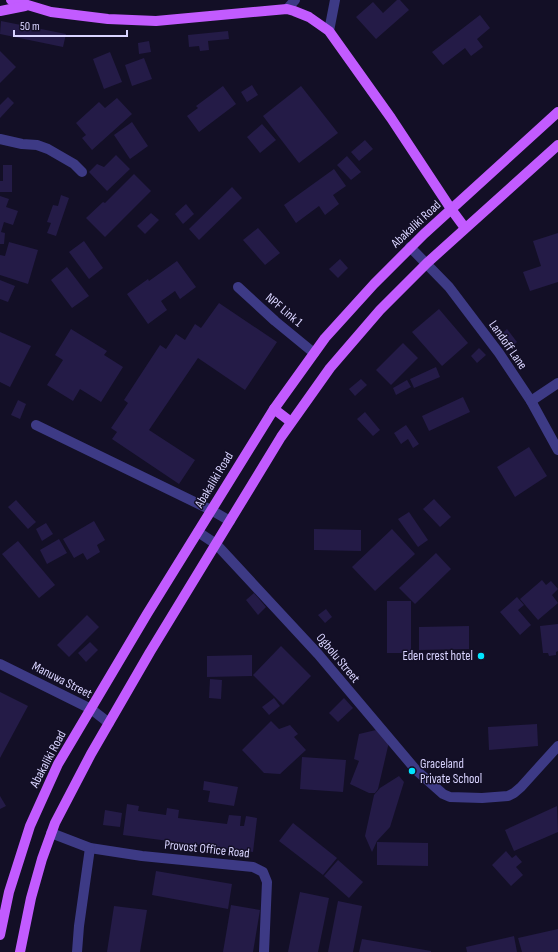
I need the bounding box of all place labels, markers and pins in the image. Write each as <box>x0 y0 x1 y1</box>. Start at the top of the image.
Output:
place label: Eden crest hotel <box>402 648 473 664</box>
marker: Eden crest hotel <box>476 651 486 661</box>
place label: Graceland Private School <box>420 756 482 787</box>
marker: Graceland Private School <box>407 766 417 776</box>

